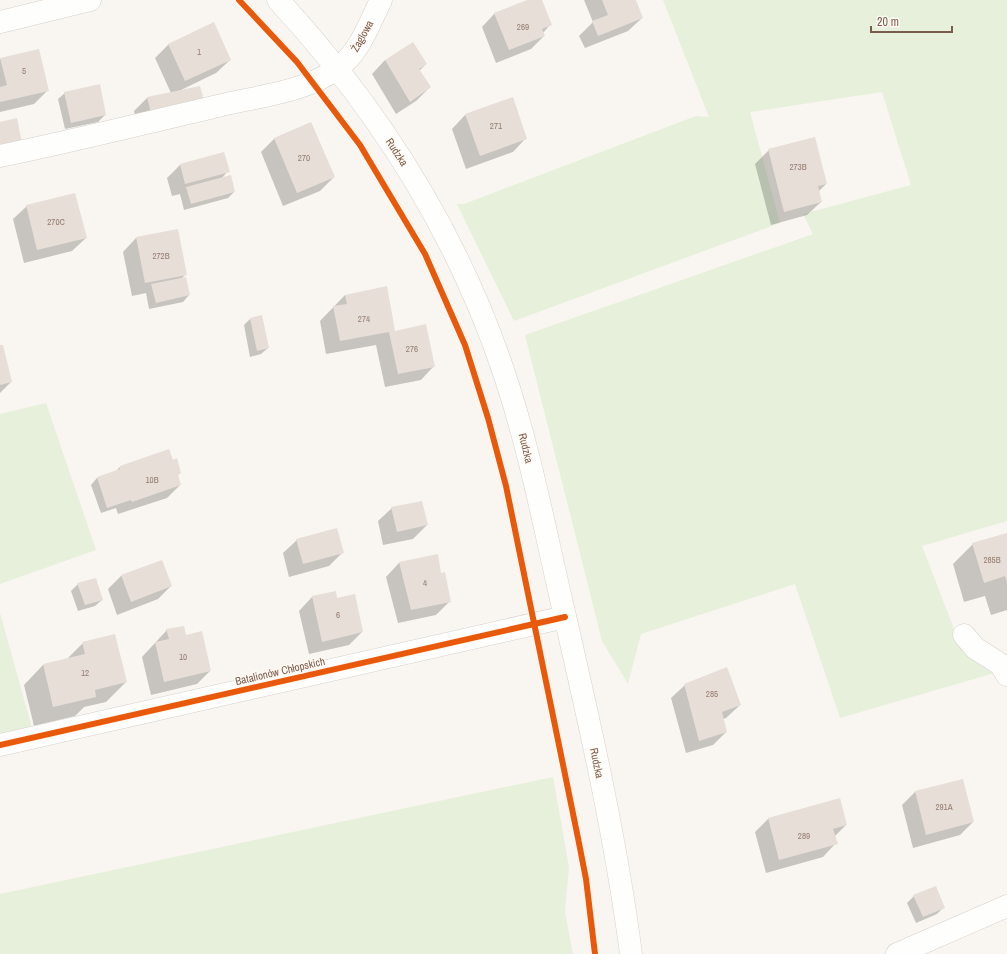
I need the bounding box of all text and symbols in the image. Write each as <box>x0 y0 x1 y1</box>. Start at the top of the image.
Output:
scale bar <box>871 8 952 34</box>
text: 20 m <box>877 14 899 30</box>
street label: Żaglowa <box>348 18 376 54</box>
house number: 269 <box>517 21 529 33</box>
house number: 1 <box>197 46 201 58</box>
house number: 5 <box>22 65 26 77</box>
house number: 271 <box>490 120 502 132</box>
street label: Rudzka <box>383 135 411 169</box>
house number: 270 <box>298 152 310 164</box>
house number: 273B <box>789 161 807 173</box>
house number: 270C <box>47 216 65 228</box>
house number: 272B <box>152 250 170 262</box>
house number: 274 <box>358 313 370 325</box>
house number: 276 <box>406 343 418 355</box>
street label: Rudzka <box>516 431 536 465</box>
house number: 10B <box>145 474 159 486</box>
house number: 285B <box>983 554 1001 566</box>
house number: 4 <box>423 577 427 589</box>
house number: 6 <box>336 609 340 621</box>
house number: 10 <box>179 651 187 663</box>
street label: Batalionów Chłopskich <box>234 654 326 688</box>
house number: 12 <box>81 667 89 679</box>
house number: 285 <box>706 688 718 700</box>
street label: Rudzka <box>587 747 607 779</box>
house number: 291A <box>935 801 953 813</box>
house number: 289 <box>798 830 810 842</box>

